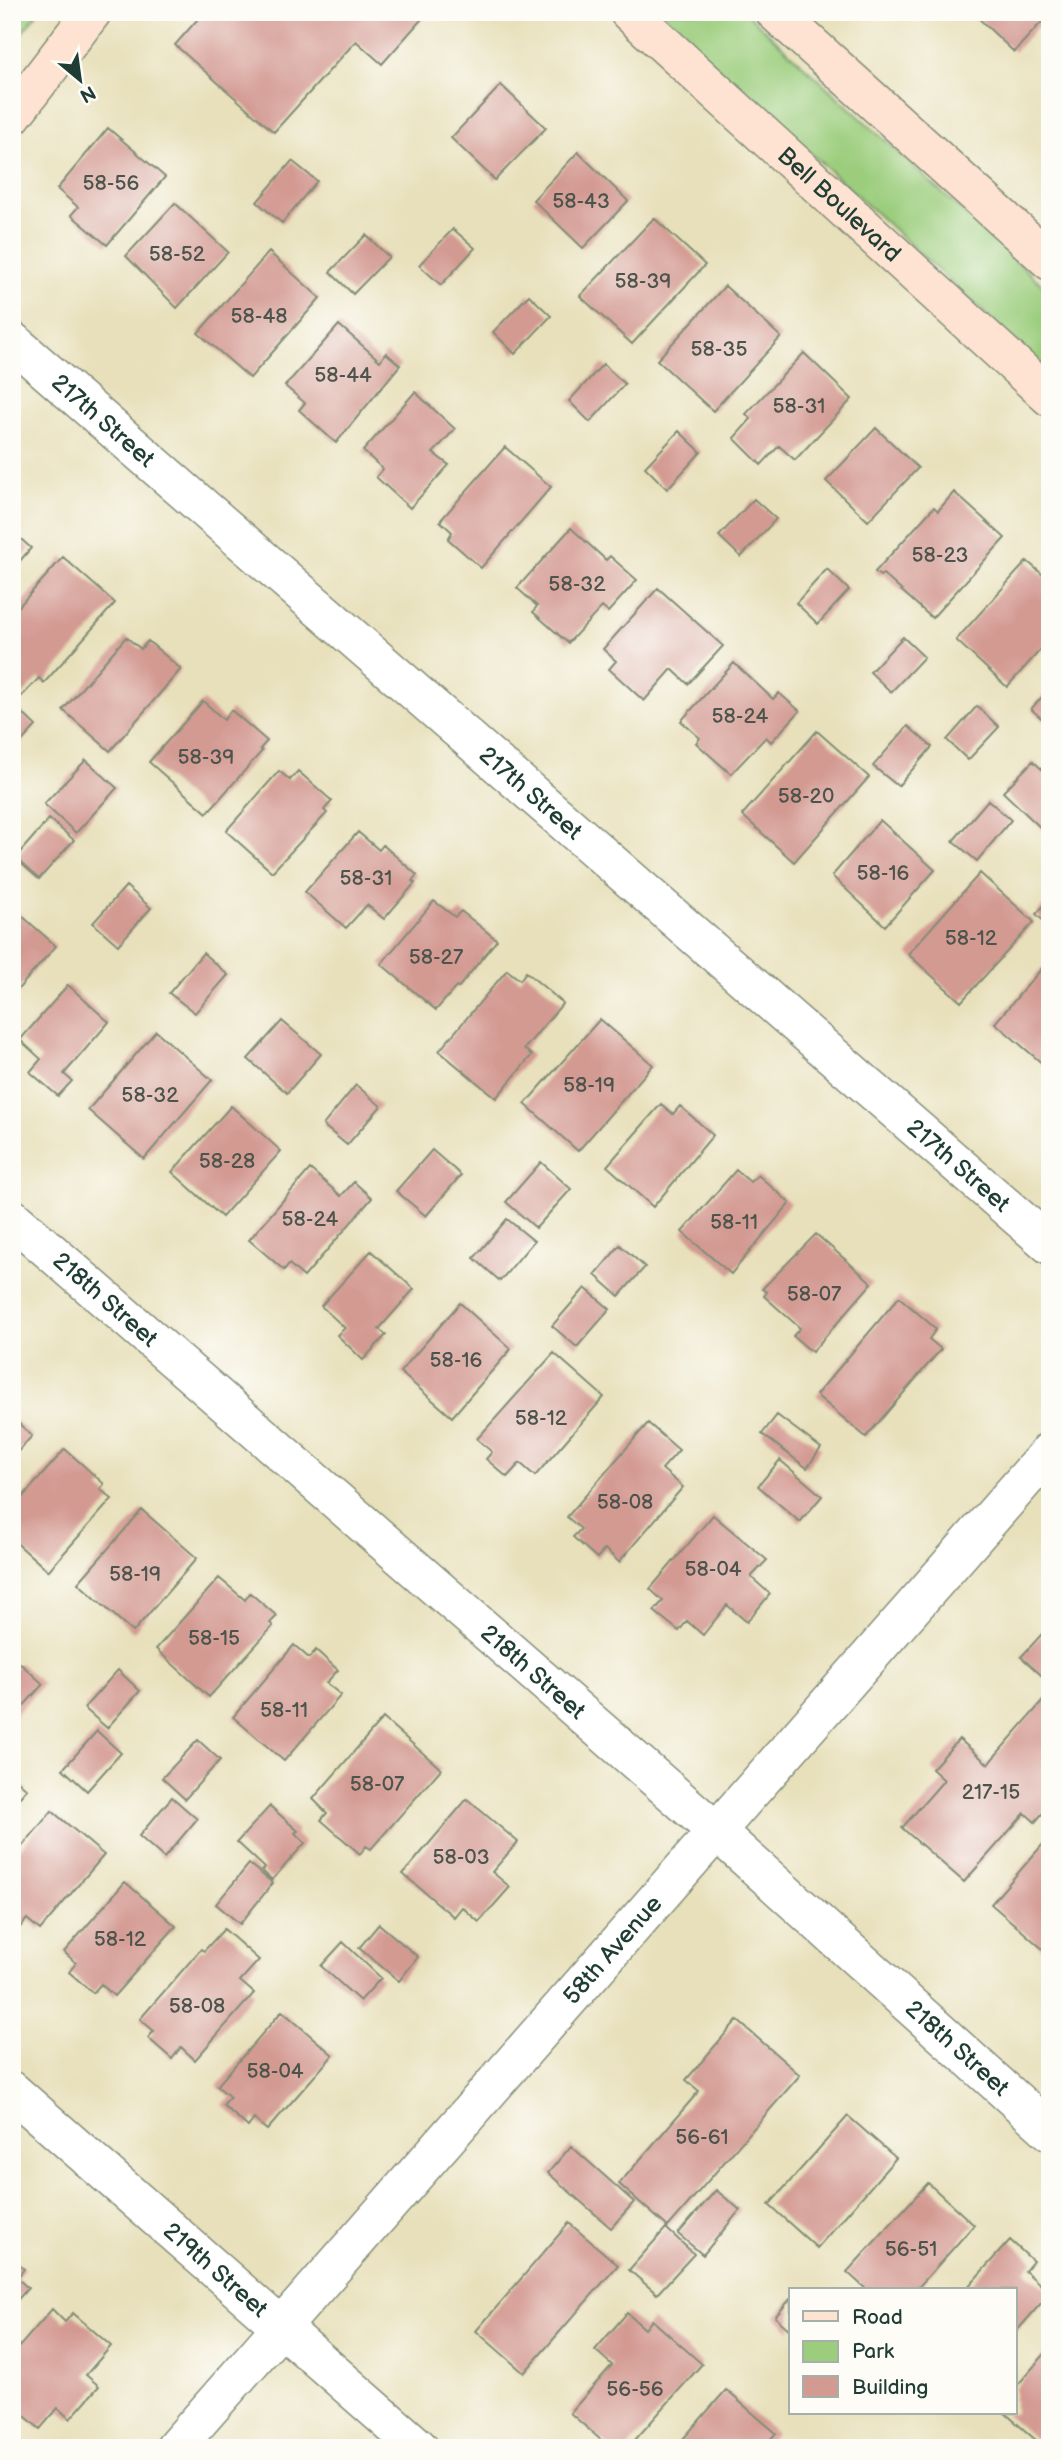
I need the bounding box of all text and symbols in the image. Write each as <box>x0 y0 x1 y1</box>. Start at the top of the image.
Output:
north arrow <box>46 46 116 116</box>
text: N <box>76 80 99 107</box>
street label: Bell Boulevard <box>772 141 907 268</box>
house number: 58-56 <box>83 171 140 196</box>
house number: 58-43 <box>552 189 610 214</box>
house number: 58-52 <box>149 242 206 267</box>
house number: 58-39 <box>614 269 672 294</box>
house number: 58-48 <box>230 304 288 329</box>
house number: 58-35 <box>691 337 747 362</box>
house number: 58-44 <box>314 363 372 388</box>
street label: 217th Street <box>46 368 161 474</box>
house number: 58-31 <box>772 394 826 419</box>
house number: 58-23 <box>912 543 968 568</box>
house number: 58-32 <box>548 572 606 597</box>
house number: 58-24 <box>712 704 769 729</box>
street label: 217th Street <box>473 740 589 846</box>
house number: 58-39 <box>177 745 235 770</box>
house number: 58-20 <box>778 784 834 809</box>
house number: 58-16 <box>857 861 910 886</box>
house number: 58-31 <box>339 866 393 891</box>
house number: 58-12 <box>945 926 998 951</box>
house number: 58-27 <box>409 945 464 970</box>
house number: 58-19 <box>563 1073 615 1098</box>
house number: 58-32 <box>121 1083 179 1108</box>
street label: 217th Street <box>901 1112 1016 1218</box>
house number: 58-28 <box>199 1149 255 1174</box>
house number: 58-24 <box>282 1207 339 1232</box>
house number: 58-11 <box>710 1210 758 1235</box>
street label: 218th Street <box>47 1246 164 1353</box>
house number: 58-07 <box>787 1282 842 1307</box>
house number: 58-16 <box>430 1348 483 1373</box>
house number: 58-12 <box>515 1406 568 1431</box>
house number: 58-08 <box>597 1490 653 1515</box>
house number: 58-04 <box>684 1557 742 1582</box>
house number: 58-19 <box>109 1562 161 1587</box>
street label: 218th Street <box>475 1618 592 1726</box>
house number: 58-15 <box>188 1626 240 1651</box>
house number: 58-11 <box>260 1698 308 1723</box>
house number: 58-07 <box>350 1772 405 1797</box>
house number: 217-15 <box>962 1780 1020 1805</box>
house number: 58-03 <box>432 1845 490 1870</box>
street label: 58th Avenue <box>557 1889 668 2010</box>
house number: 58-12 <box>94 1927 147 1952</box>
house number: 58-08 <box>169 1994 225 2019</box>
street label: 218th Street <box>899 1994 1016 2102</box>
house number: 58-04 <box>246 2059 304 2084</box>
house number: 56-61 <box>675 2125 729 2150</box>
street label: 219th Street <box>157 2216 274 2324</box>
house number: 56-51 <box>885 2237 937 2262</box>
legend <box>789 2288 1016 2414</box>
text: Road <box>852 2305 903 2330</box>
text: Park <box>852 2339 895 2364</box>
text: Building <box>852 2375 928 2400</box>
house number: 56-56 <box>606 2377 664 2402</box>

